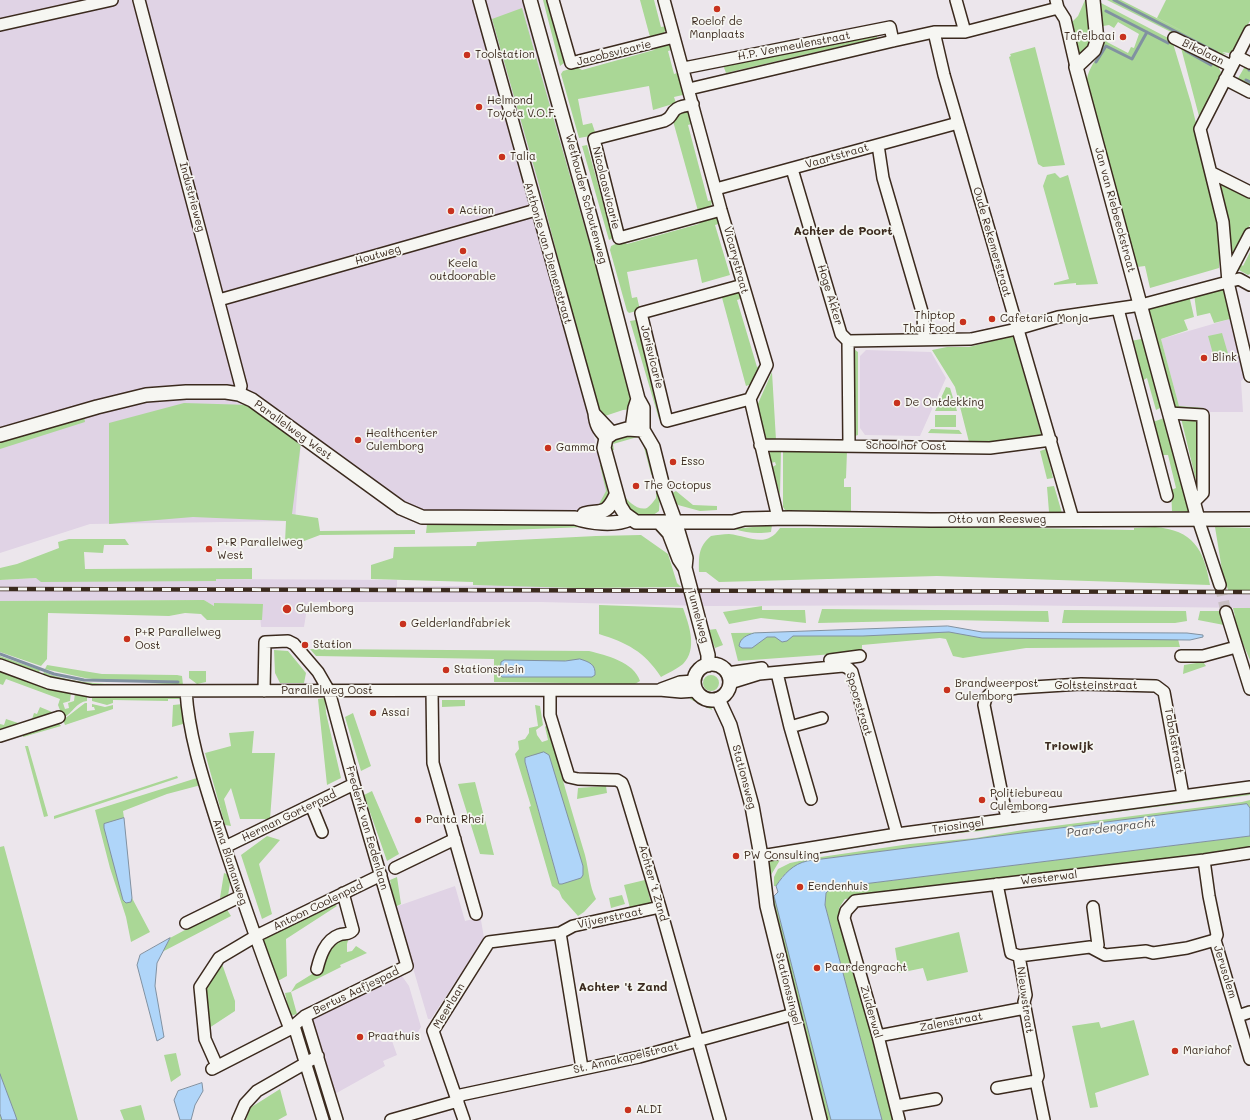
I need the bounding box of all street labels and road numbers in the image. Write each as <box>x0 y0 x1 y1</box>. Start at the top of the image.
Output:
street label: H.P. Vermeulenstraat <box>737 29 851 63</box>
street label: Bikolaan <box>1180 36 1226 68</box>
street label: Jacobsvicarie <box>575 37 653 69</box>
street label: Wethouder Schoutenweg <box>562 133 610 265</box>
street label: Vaartstraat <box>804 141 870 171</box>
street label: Nicolaasvicarie <box>589 145 623 231</box>
street label: Jan van Riebeeckstraat <box>1092 146 1138 274</box>
street label: Industrieweg <box>176 161 208 233</box>
street label: Anthonie van Diemenstraat <box>521 181 575 325</box>
street label: Oude Rekemerstraat <box>970 185 1014 299</box>
street label: Vicarystraat <box>721 225 751 295</box>
street label: Houtweg <box>354 242 402 268</box>
street label: Hoge Akker <box>815 263 845 327</box>
street label: Jorisvicarie <box>638 324 666 390</box>
street label: Parallelweg West <box>252 397 334 463</box>
street label: Schoolhof Oost <box>866 439 946 453</box>
street label: Otto van Reesweg <box>948 513 1046 527</box>
street label: Tunnelweg <box>684 587 712 645</box>
street label: Spoorstraat <box>843 671 875 737</box>
street label: Goltsteinstraat <box>1055 679 1137 693</box>
street label: Parallelweg Oost <box>281 684 373 698</box>
street label: Tabakstraat <box>1162 707 1186 775</box>
street label: Stationsweg <box>729 744 759 810</box>
street label: Frederik van Eedenlaan <box>343 764 391 892</box>
street label: Herman Gorterpad <box>240 787 338 845</box>
street label: Triosingel <box>931 816 985 836</box>
street label: Anna Blamanweg <box>210 817 250 907</box>
street label: Achter 't Zand <box>636 843 670 923</box>
street label: Westerwal <box>1020 868 1078 888</box>
street label: Antoon Coolenpad <box>271 879 365 933</box>
street label: Vijverstraat <box>576 905 644 931</box>
street label: Jerusalem <box>1211 944 1239 1000</box>
street label: Stationssingel <box>773 951 803 1027</box>
street label: Bertus Aafjespad <box>311 964 401 1018</box>
street label: Nieuwstraat <box>1014 966 1036 1034</box>
street label: Meerlaan <box>430 981 468 1031</box>
street label: Zuiderwal <box>857 984 885 1040</box>
street label: Zalenstraat <box>918 1009 984 1035</box>
street label: St. Annakapelstraat <box>572 1039 680 1077</box>

